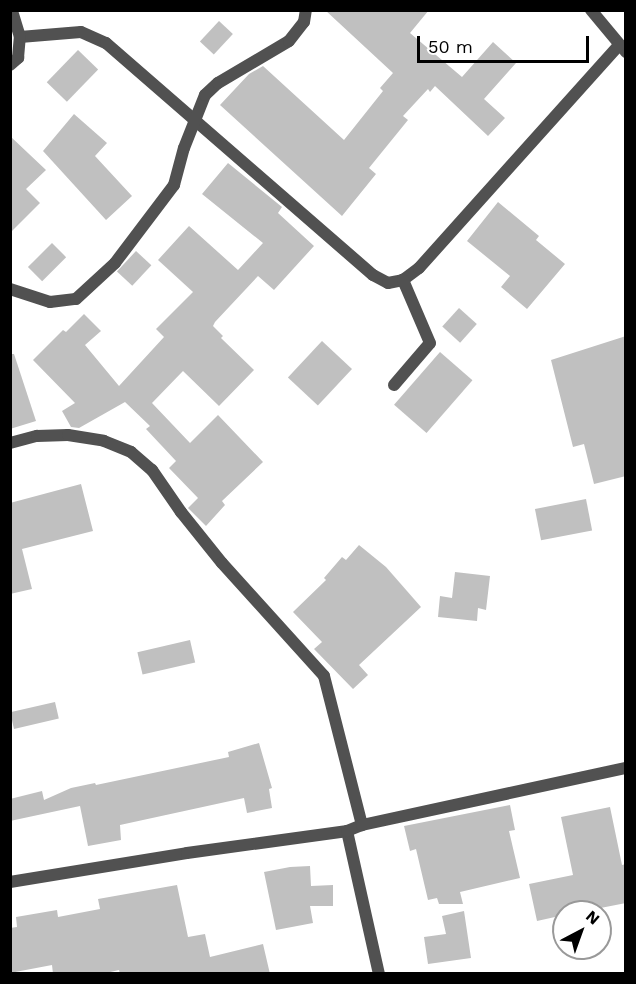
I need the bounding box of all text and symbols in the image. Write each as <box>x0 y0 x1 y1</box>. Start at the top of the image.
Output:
scale bar <box>420 24 592 62</box>
text: 50 m <box>428 36 473 57</box>
north arrow <box>552 900 612 960</box>
text: N <box>582 906 604 929</box>

